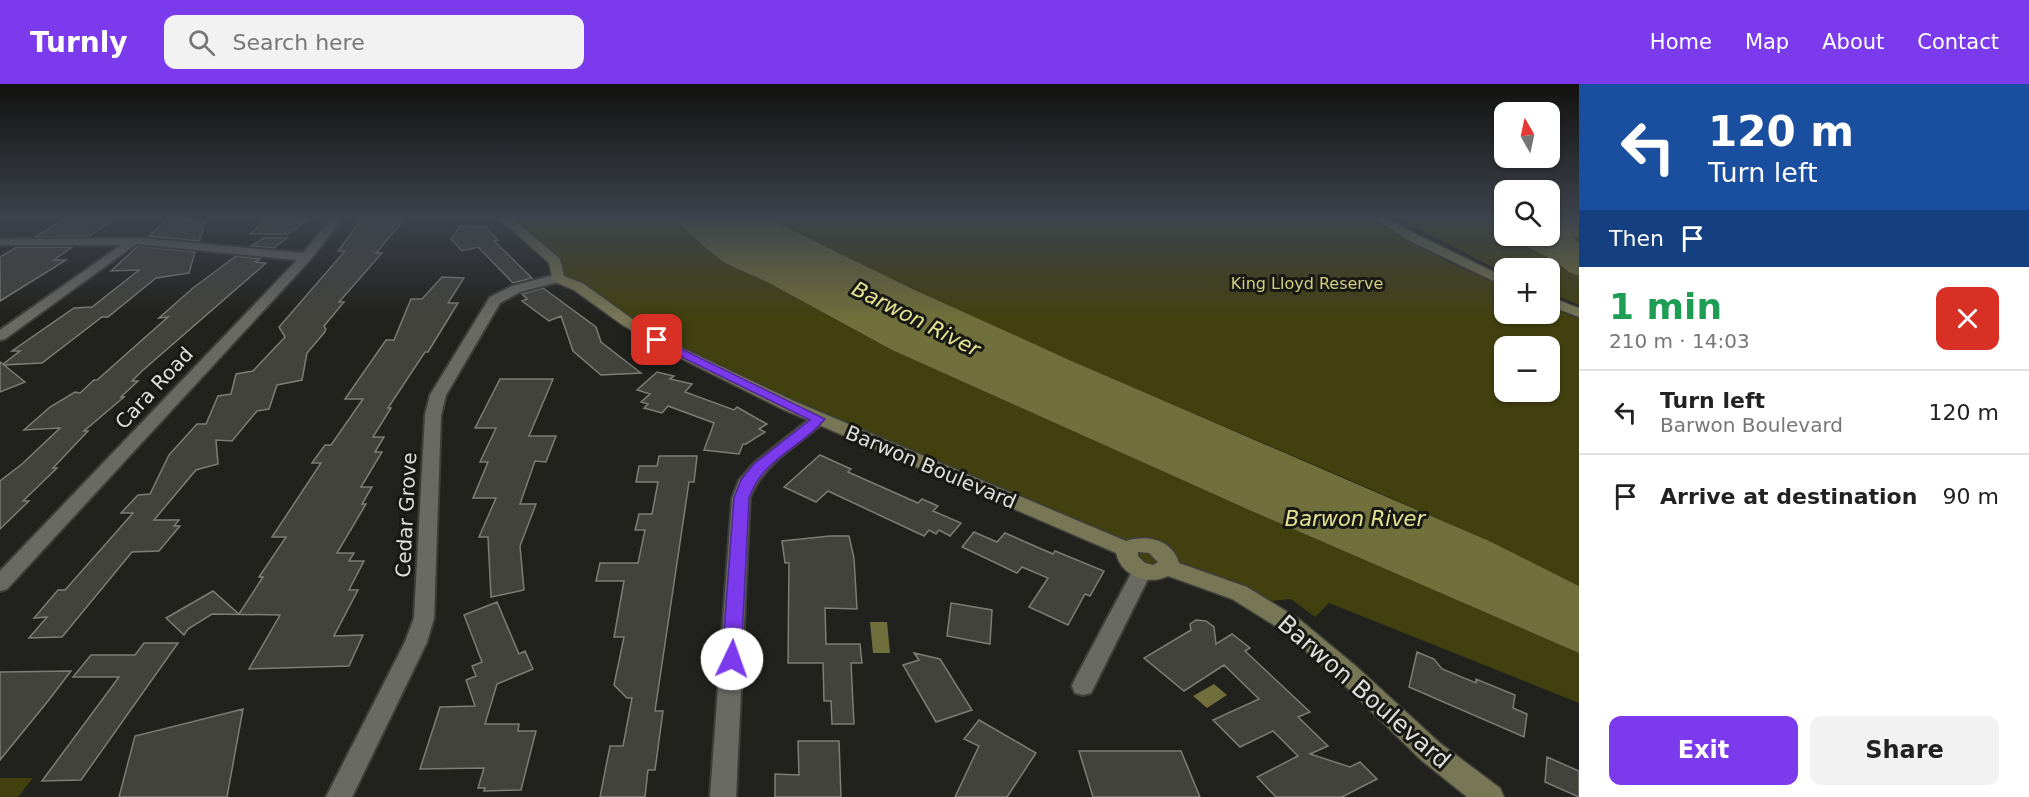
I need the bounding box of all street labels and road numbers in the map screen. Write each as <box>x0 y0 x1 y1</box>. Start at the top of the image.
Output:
street label: Cara Road <box>110 342 198 434</box>
street label: Barwon Boulevard <box>842 420 1020 514</box>
street label: Cedar Grove <box>391 452 421 578</box>
street label: Barwon Boulevard <box>1272 609 1456 775</box>

